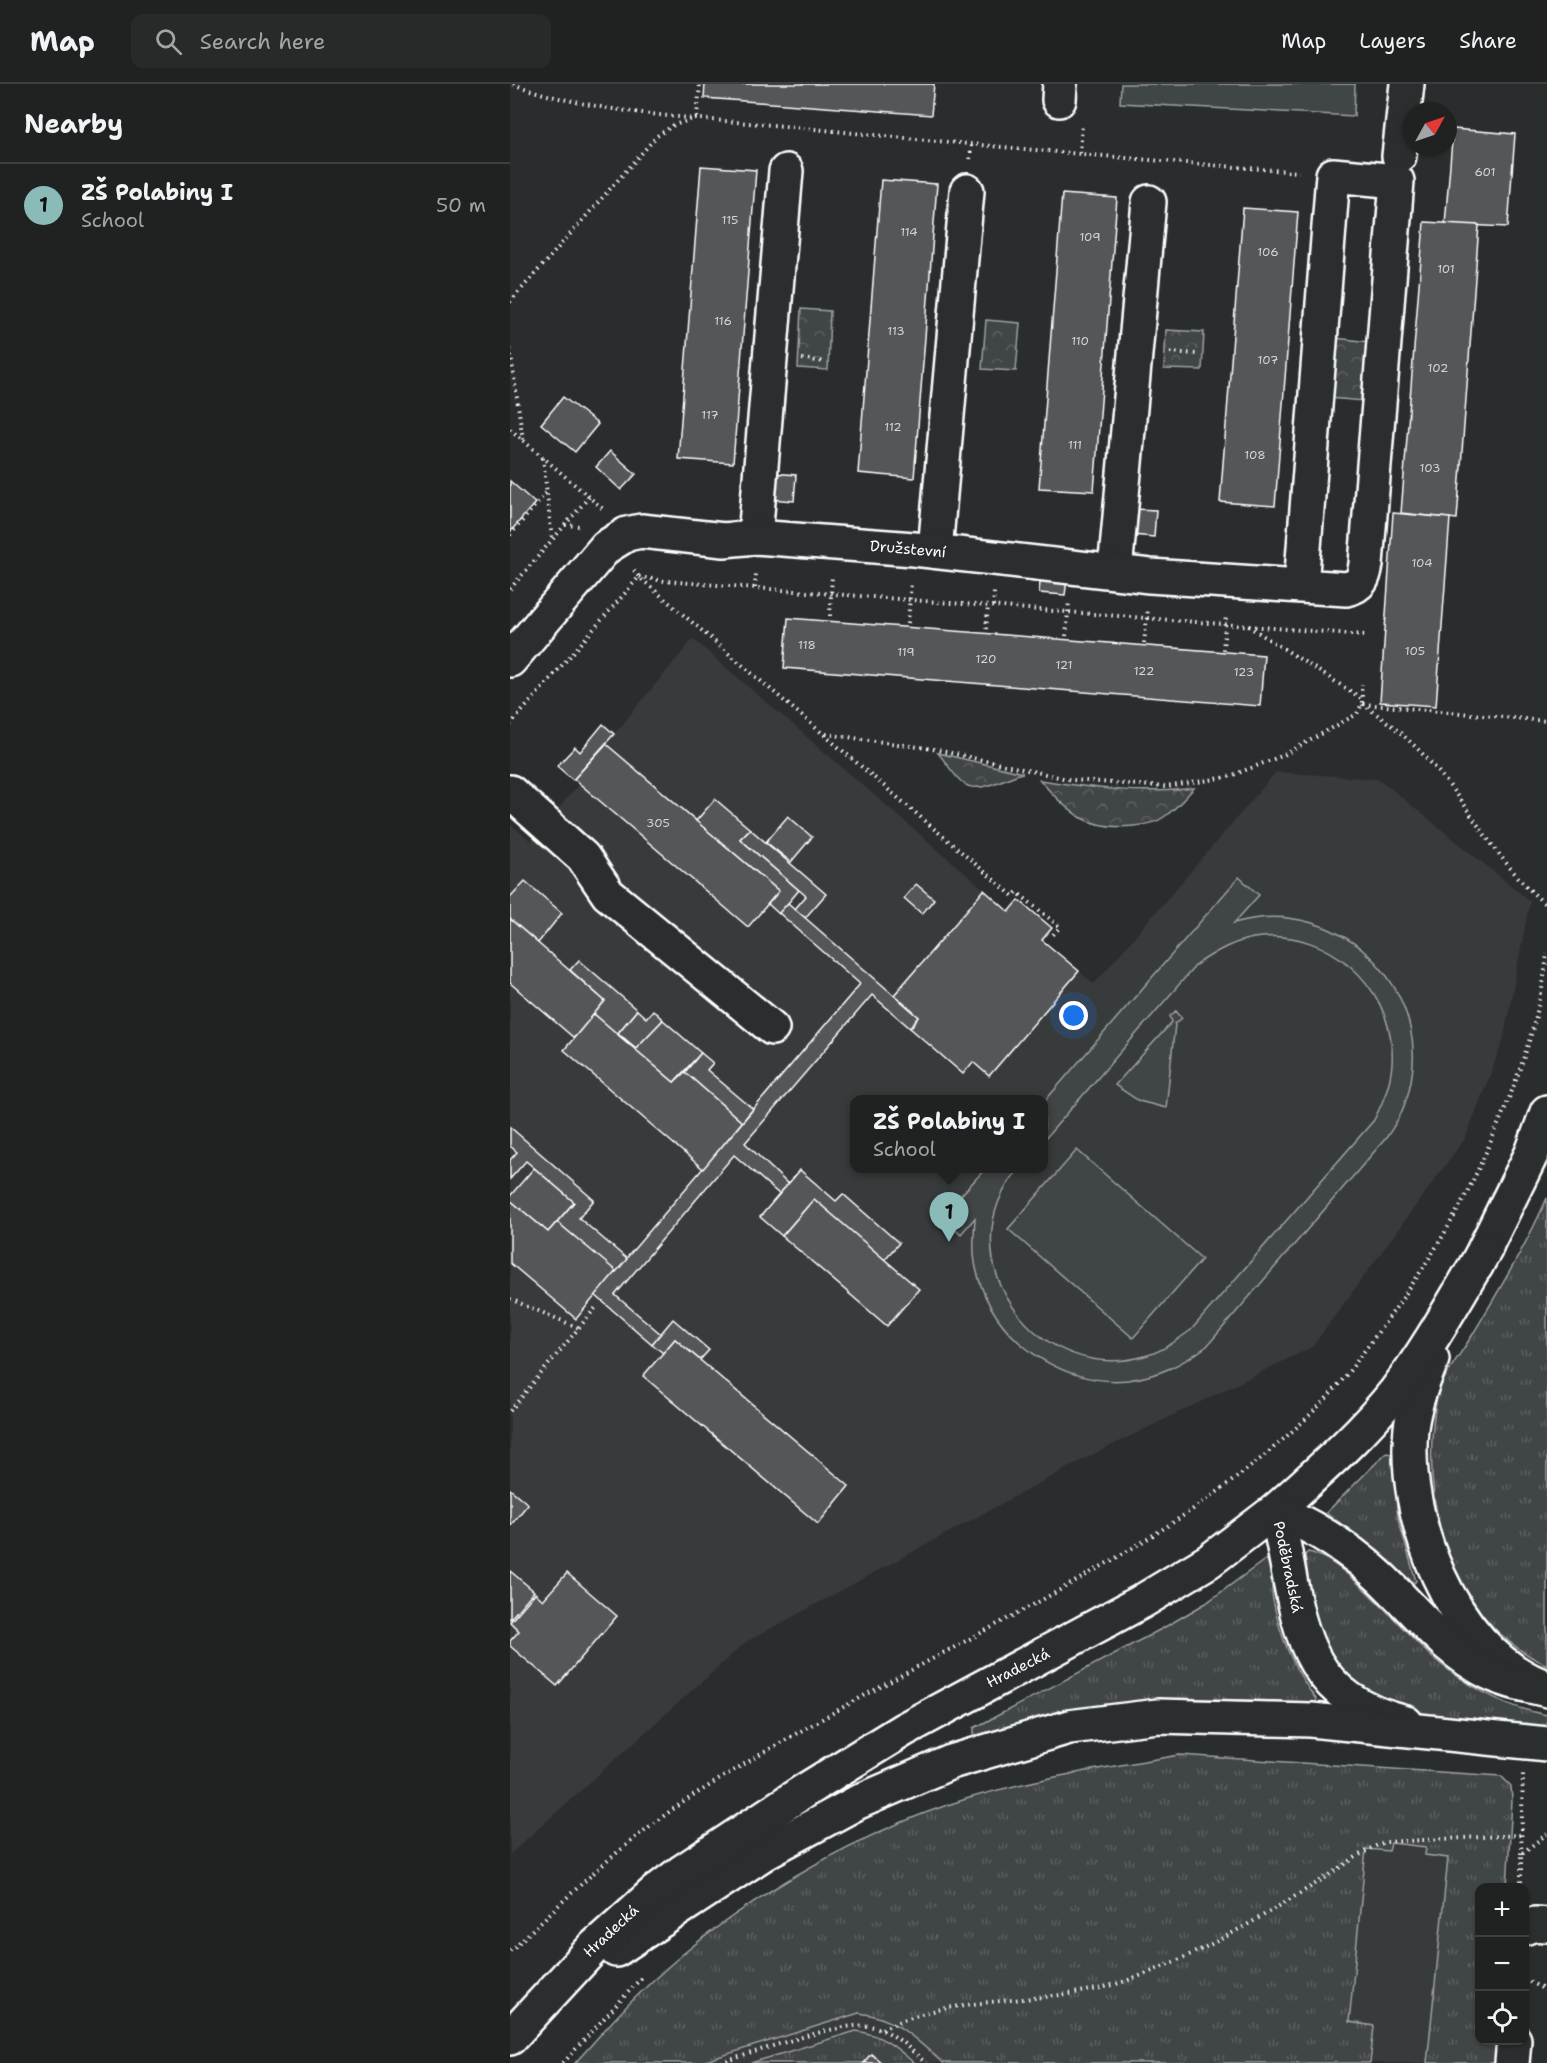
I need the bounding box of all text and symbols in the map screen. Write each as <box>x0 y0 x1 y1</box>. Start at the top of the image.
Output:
search box <box>131 14 551 68</box>
text: Map <box>30 22 95 60</box>
icon: search <box>152 25 185 58</box>
text: Search here <box>200 27 325 56</box>
text: Map <box>1281 27 1326 55</box>
text: Layers <box>1359 27 1426 55</box>
text: Share <box>1459 27 1517 55</box>
north arrow <box>1403 102 1457 156</box>
text: Nearby <box>24 106 123 141</box>
house number: 601 <box>1474 164 1496 180</box>
text: ZŠ Polabiny I <box>81 178 233 207</box>
text: 1 <box>39 192 48 218</box>
text: 50 m <box>436 192 486 218</box>
text: School <box>81 207 144 233</box>
house number: 115 <box>722 212 738 228</box>
house number: 114 <box>900 224 918 240</box>
house number: 109 <box>1079 229 1101 245</box>
house number: 106 <box>1257 244 1279 260</box>
house number: 101 <box>1437 261 1455 277</box>
house number: 116 <box>714 313 732 329</box>
house number: 113 <box>887 323 905 339</box>
house number: 110 <box>1071 333 1089 349</box>
house number: 107 <box>1258 352 1278 368</box>
house number: 102 <box>1428 360 1448 376</box>
house number: 117 <box>701 407 719 423</box>
house number: 112 <box>884 419 902 435</box>
house number: 111 <box>1068 437 1082 453</box>
house number: 108 <box>1244 447 1266 463</box>
house number: 103 <box>1420 460 1440 476</box>
street label: Družstevní <box>869 536 948 562</box>
house number: 104 <box>1411 555 1433 571</box>
house number: 118 <box>798 637 816 653</box>
house number: 105 <box>1405 643 1425 659</box>
house number: 119 <box>897 644 915 660</box>
house number: 120 <box>976 651 996 667</box>
house number: 121 <box>1055 657 1073 673</box>
house number: 122 <box>1134 663 1154 679</box>
house number: 123 <box>1234 664 1254 680</box>
house number: 305 <box>646 815 670 831</box>
your location <box>1059 1001 1088 1030</box>
popup <box>850 1095 1048 1173</box>
text: ZŠ Polabiny I <box>873 1107 1025 1136</box>
text: School <box>873 1136 936 1162</box>
pin: 1 <box>930 1192 968 1242</box>
street label: Poděbradská <box>1269 1519 1308 1615</box>
street label: Hradecká <box>983 1643 1054 1692</box>
map controls <box>1475 1883 1529 2045</box>
button: + <box>1475 1883 1529 1937</box>
street label: Hradecká <box>579 1900 643 1962</box>
button: − <box>1475 1937 1529 1991</box>
button: locate <box>1475 1991 1529 2045</box>

